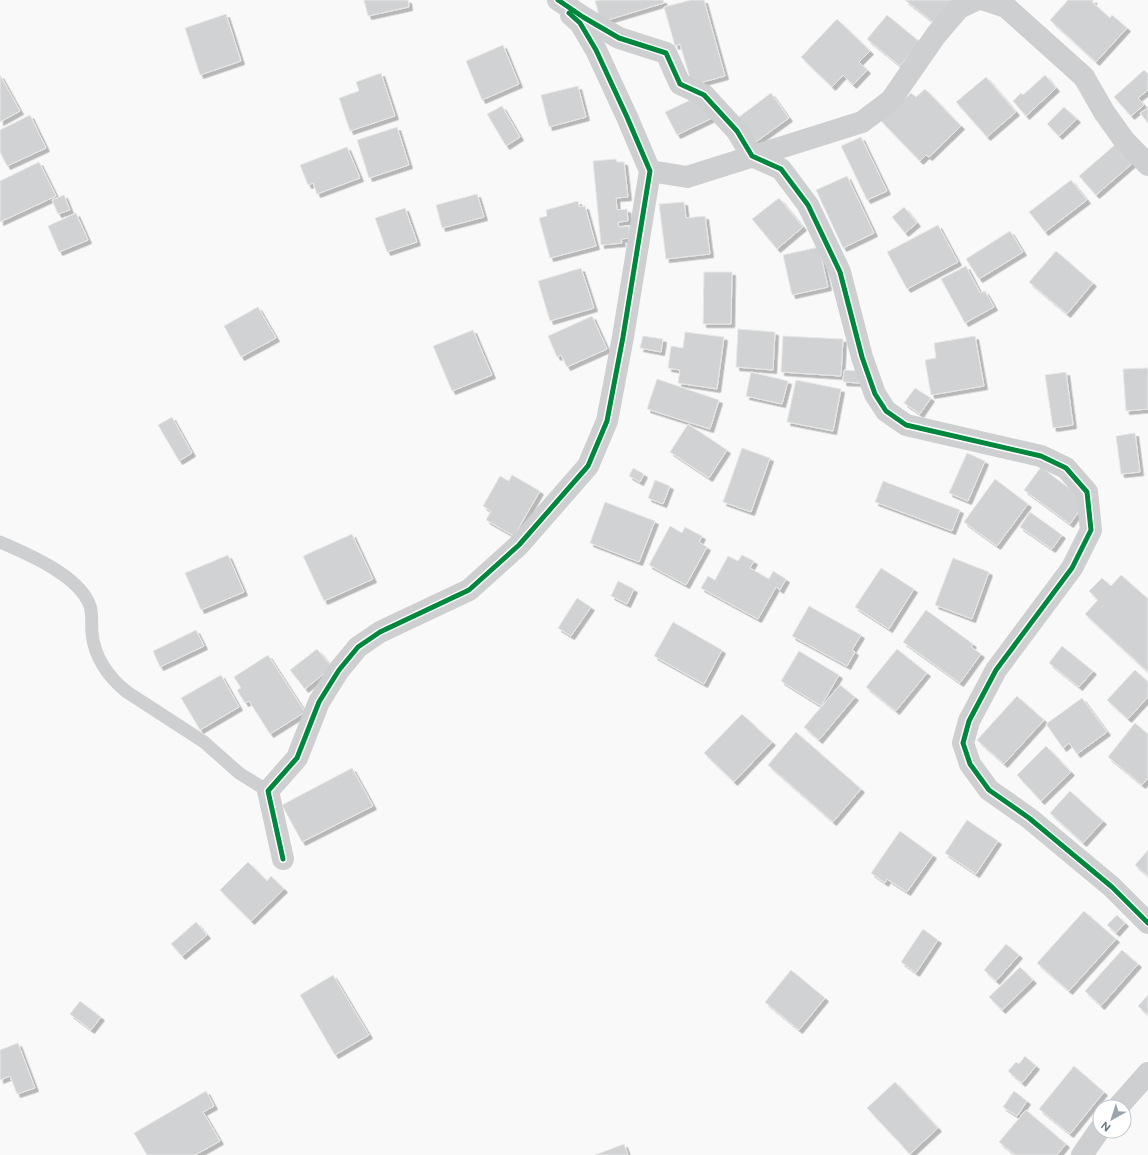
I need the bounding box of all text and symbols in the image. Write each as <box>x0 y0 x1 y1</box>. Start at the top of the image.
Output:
north arrow <box>1092 1099 1132 1139</box>
text: N <box>1099 1119 1113 1134</box>

